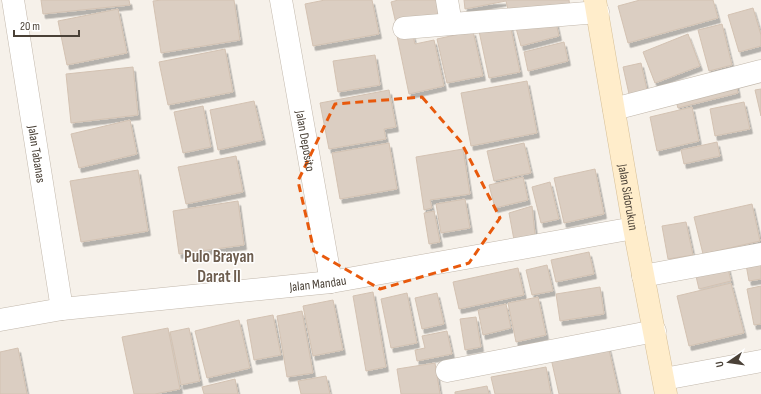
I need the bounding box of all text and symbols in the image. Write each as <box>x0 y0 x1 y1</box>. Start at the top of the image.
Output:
scale bar <box>14 12 79 38</box>
text: 20 m <box>20 19 40 34</box>
street label: Jalan Deposito <box>292 108 318 173</box>
street label: Jalan Tabanas <box>24 123 49 184</box>
street label: Jalan Sidorukun <box>614 162 641 232</box>
district label: Pulo Brayan Darat II <box>184 247 254 287</box>
street label: Jalan Mandau <box>288 272 348 295</box>
north arrow <box>709 342 749 382</box>
text: U <box>713 360 727 368</box>

